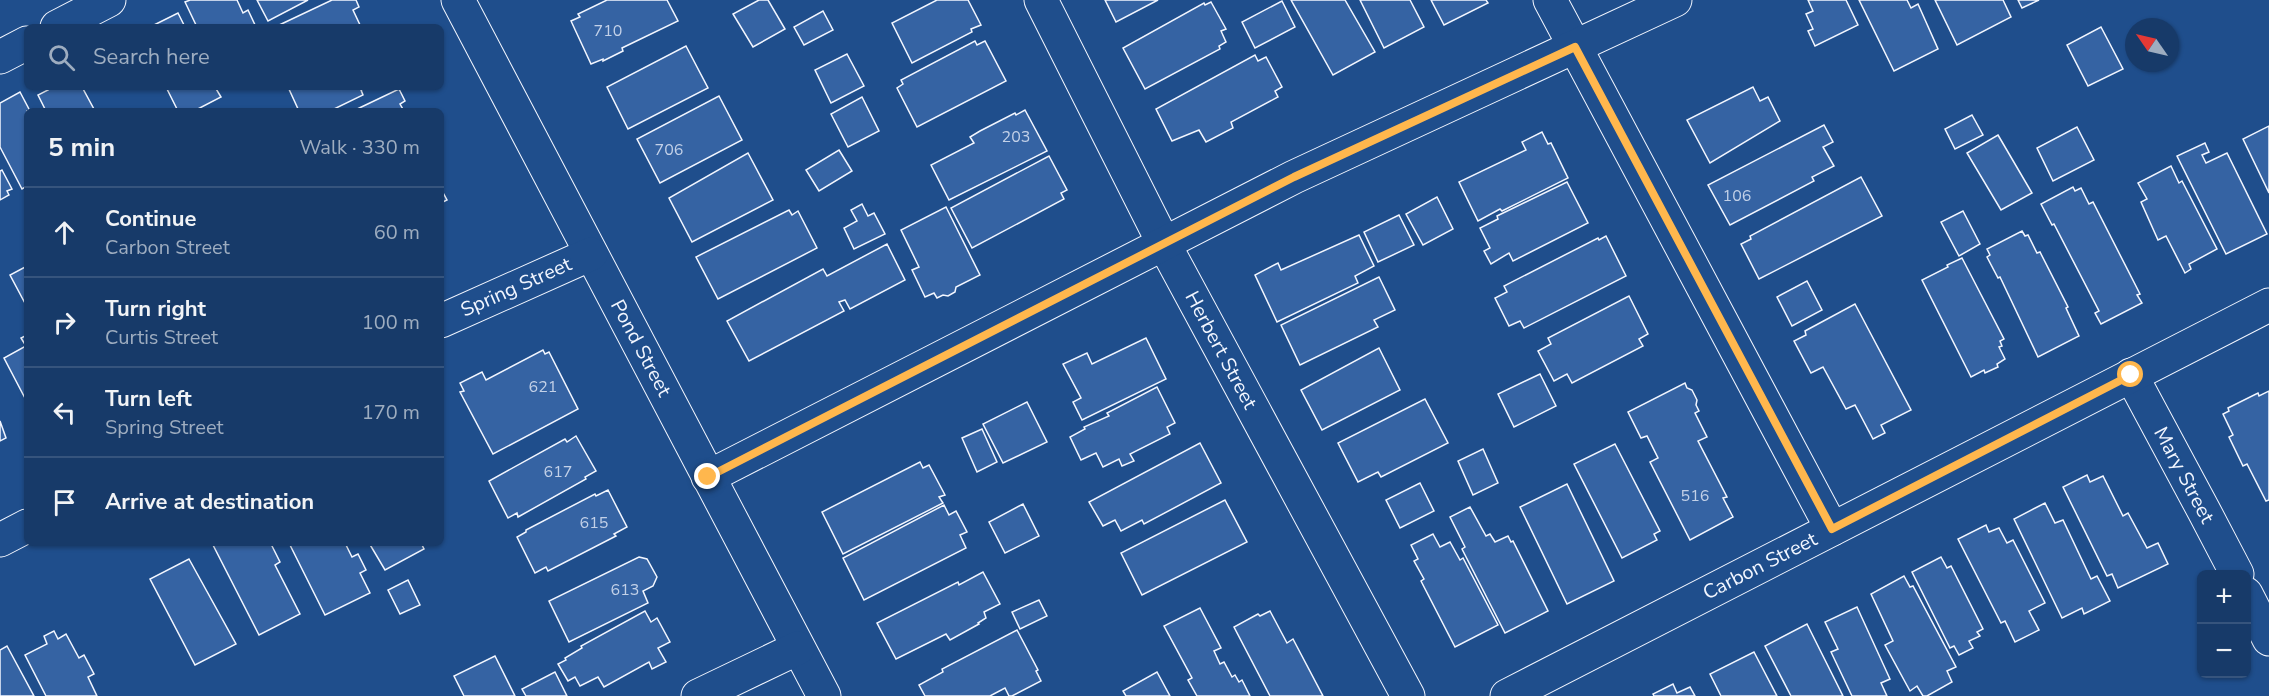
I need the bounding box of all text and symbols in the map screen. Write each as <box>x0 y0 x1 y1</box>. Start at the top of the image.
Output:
north arrow <box>2125 18 2179 72</box>
house number: 710 <box>594 20 622 42</box>
search box <box>24 24 444 90</box>
icon: search <box>45 41 78 74</box>
text: Search here <box>93 42 210 72</box>
house number: 203 <box>1002 126 1030 148</box>
text: 5 min <box>48 130 115 165</box>
text: Walk · 330 m <box>300 134 420 161</box>
house number: 706 <box>655 139 683 161</box>
house number: 106 <box>1723 185 1751 207</box>
text: Continue <box>105 204 196 234</box>
icon: ahead <box>48 216 81 249</box>
text: 60 m <box>374 219 420 246</box>
text: Carbon Street <box>105 234 230 261</box>
street label: Spring Street <box>456 250 577 323</box>
street label: Herbert Street <box>1179 286 1264 414</box>
text: Turn right <box>105 294 206 324</box>
street label: Pond Street <box>604 295 678 402</box>
icon: right <box>48 306 81 339</box>
text: 100 m <box>362 309 420 336</box>
text: Curtis Street <box>105 324 218 351</box>
route start <box>2117 361 2143 387</box>
house number: 621 <box>529 376 557 398</box>
text: Turn left <box>105 384 192 414</box>
icon: left <box>48 396 81 429</box>
text: 170 m <box>362 399 420 426</box>
text: Spring Street <box>105 414 224 441</box>
street label: Mary Street <box>2147 422 2221 529</box>
house number: 617 <box>544 461 572 483</box>
route end <box>694 463 720 489</box>
house number: 516 <box>1681 485 1709 507</box>
icon: arrive <box>48 486 81 519</box>
text: Arrive at destination <box>105 487 314 517</box>
house number: 615 <box>580 512 608 534</box>
street label: Carbon Street <box>1698 525 1823 606</box>
map controls <box>2197 570 2251 678</box>
button: + <box>2197 570 2251 624</box>
house number: 613 <box>611 579 639 601</box>
button: − <box>2197 624 2251 678</box>

